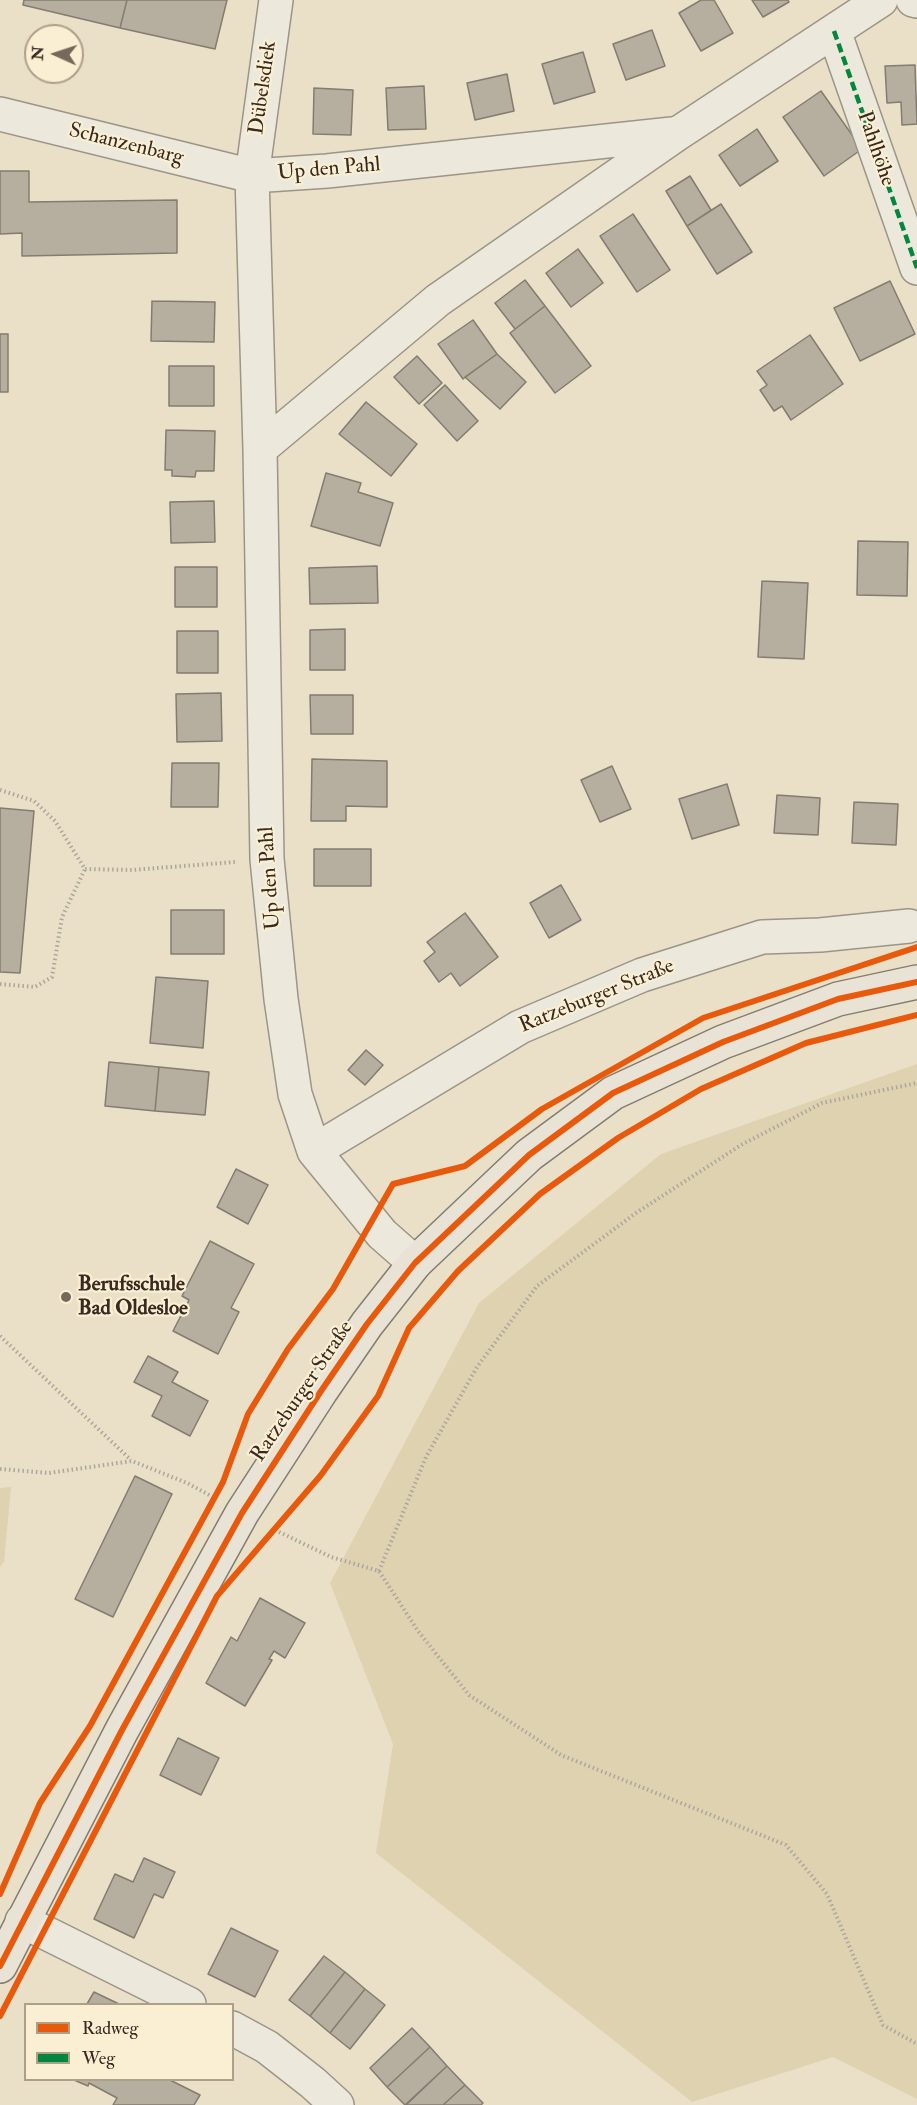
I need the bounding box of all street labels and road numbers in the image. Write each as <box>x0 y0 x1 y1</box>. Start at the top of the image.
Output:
street label: Dübelsdiek <box>245 40 283 136</box>
street label: Pahlhöhe <box>850 108 900 190</box>
street label: Schanzenbarg <box>66 119 186 171</box>
street label: Up den Pahl <box>276 153 382 187</box>
street label: Up den Pahl <box>255 826 287 930</box>
street label: Ratzeburger Straße <box>516 954 678 1040</box>
street label: Ratzeburger Straße <box>247 1317 359 1467</box>

